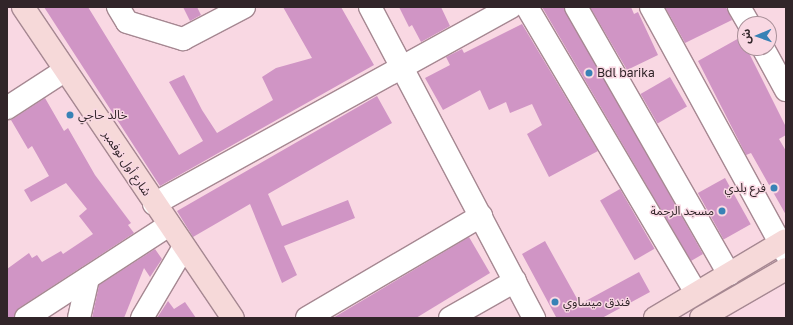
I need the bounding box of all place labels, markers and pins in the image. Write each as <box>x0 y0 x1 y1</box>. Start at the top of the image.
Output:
place label: Bdl barika <box>597 66 655 80</box>
marker: Bdl barika <box>584 68 594 78</box>
place label: خالد حاجي <box>78 108 128 122</box>
marker: خالد حاجي <box>65 110 75 120</box>
place label: فرع بلدي <box>724 181 766 195</box>
marker: فرع بلدي <box>769 183 779 193</box>
place label: مسجد الرحمة <box>650 204 714 218</box>
marker: مسجد الرحمة <box>717 206 727 216</box>
place label: فندق ميساوي <box>563 295 630 309</box>
marker: فندق ميساوي <box>550 297 560 307</box>

